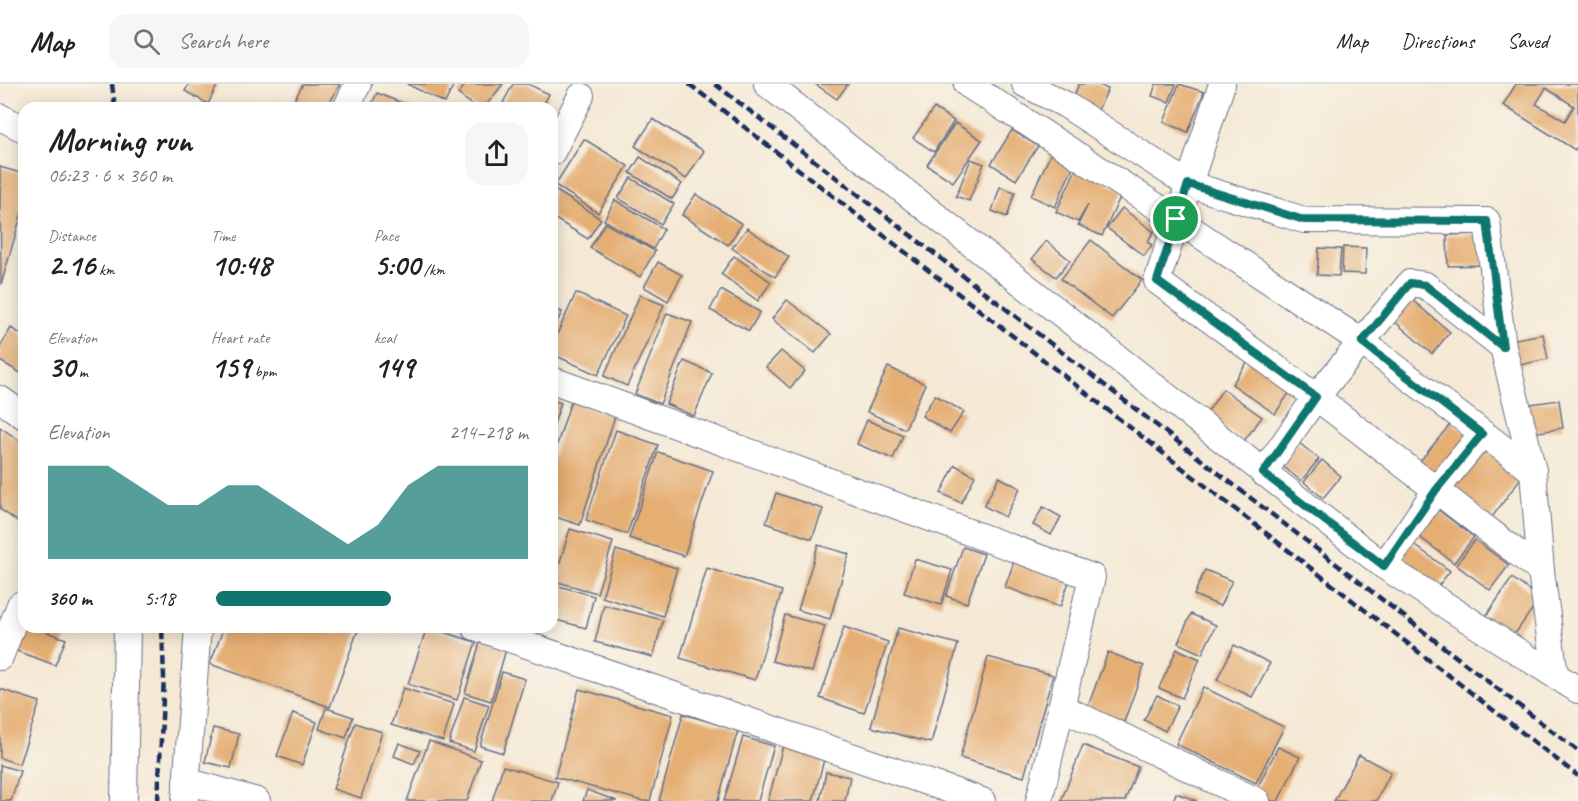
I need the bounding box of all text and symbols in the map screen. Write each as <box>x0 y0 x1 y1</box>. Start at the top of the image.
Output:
search box <box>109 14 529 68</box>
text: Map <box>30 24 73 59</box>
icon: search <box>130 25 163 58</box>
text: Search here <box>178 27 268 55</box>
text: Map <box>1336 28 1368 54</box>
text: Directions <box>1401 28 1474 54</box>
text: Saved <box>1507 28 1548 54</box>
text: Morning run <box>48 119 192 161</box>
button: share <box>465 122 528 185</box>
text: 06:23 · 6 × 360 m <box>48 163 172 188</box>
pin <box>1150 193 1201 244</box>
icon: arrive <box>1159 202 1192 235</box>
text: Distance <box>48 226 96 246</box>
text: Time <box>211 226 235 246</box>
text: Pace <box>374 226 399 246</box>
text: 2.16 <box>48 246 95 284</box>
text: 10:48 <box>211 246 271 284</box>
text: 5:00 <box>374 246 420 284</box>
text: km <box>95 260 115 280</box>
text: /km <box>420 260 445 280</box>
text: Elevation <box>48 328 97 348</box>
text: Heart rate <box>211 328 269 348</box>
text: kcal <box>374 328 395 348</box>
text: 30 <box>48 348 75 386</box>
text: 159 <box>211 348 251 386</box>
text: 149 <box>374 348 414 386</box>
text: m <box>75 362 88 382</box>
text: bpm <box>251 362 277 382</box>
text: Elevation <box>48 420 110 445</box>
text: 214–218 m <box>449 420 528 445</box>
text: 360 m <box>48 586 92 611</box>
text: 5:18 <box>144 586 175 611</box>

